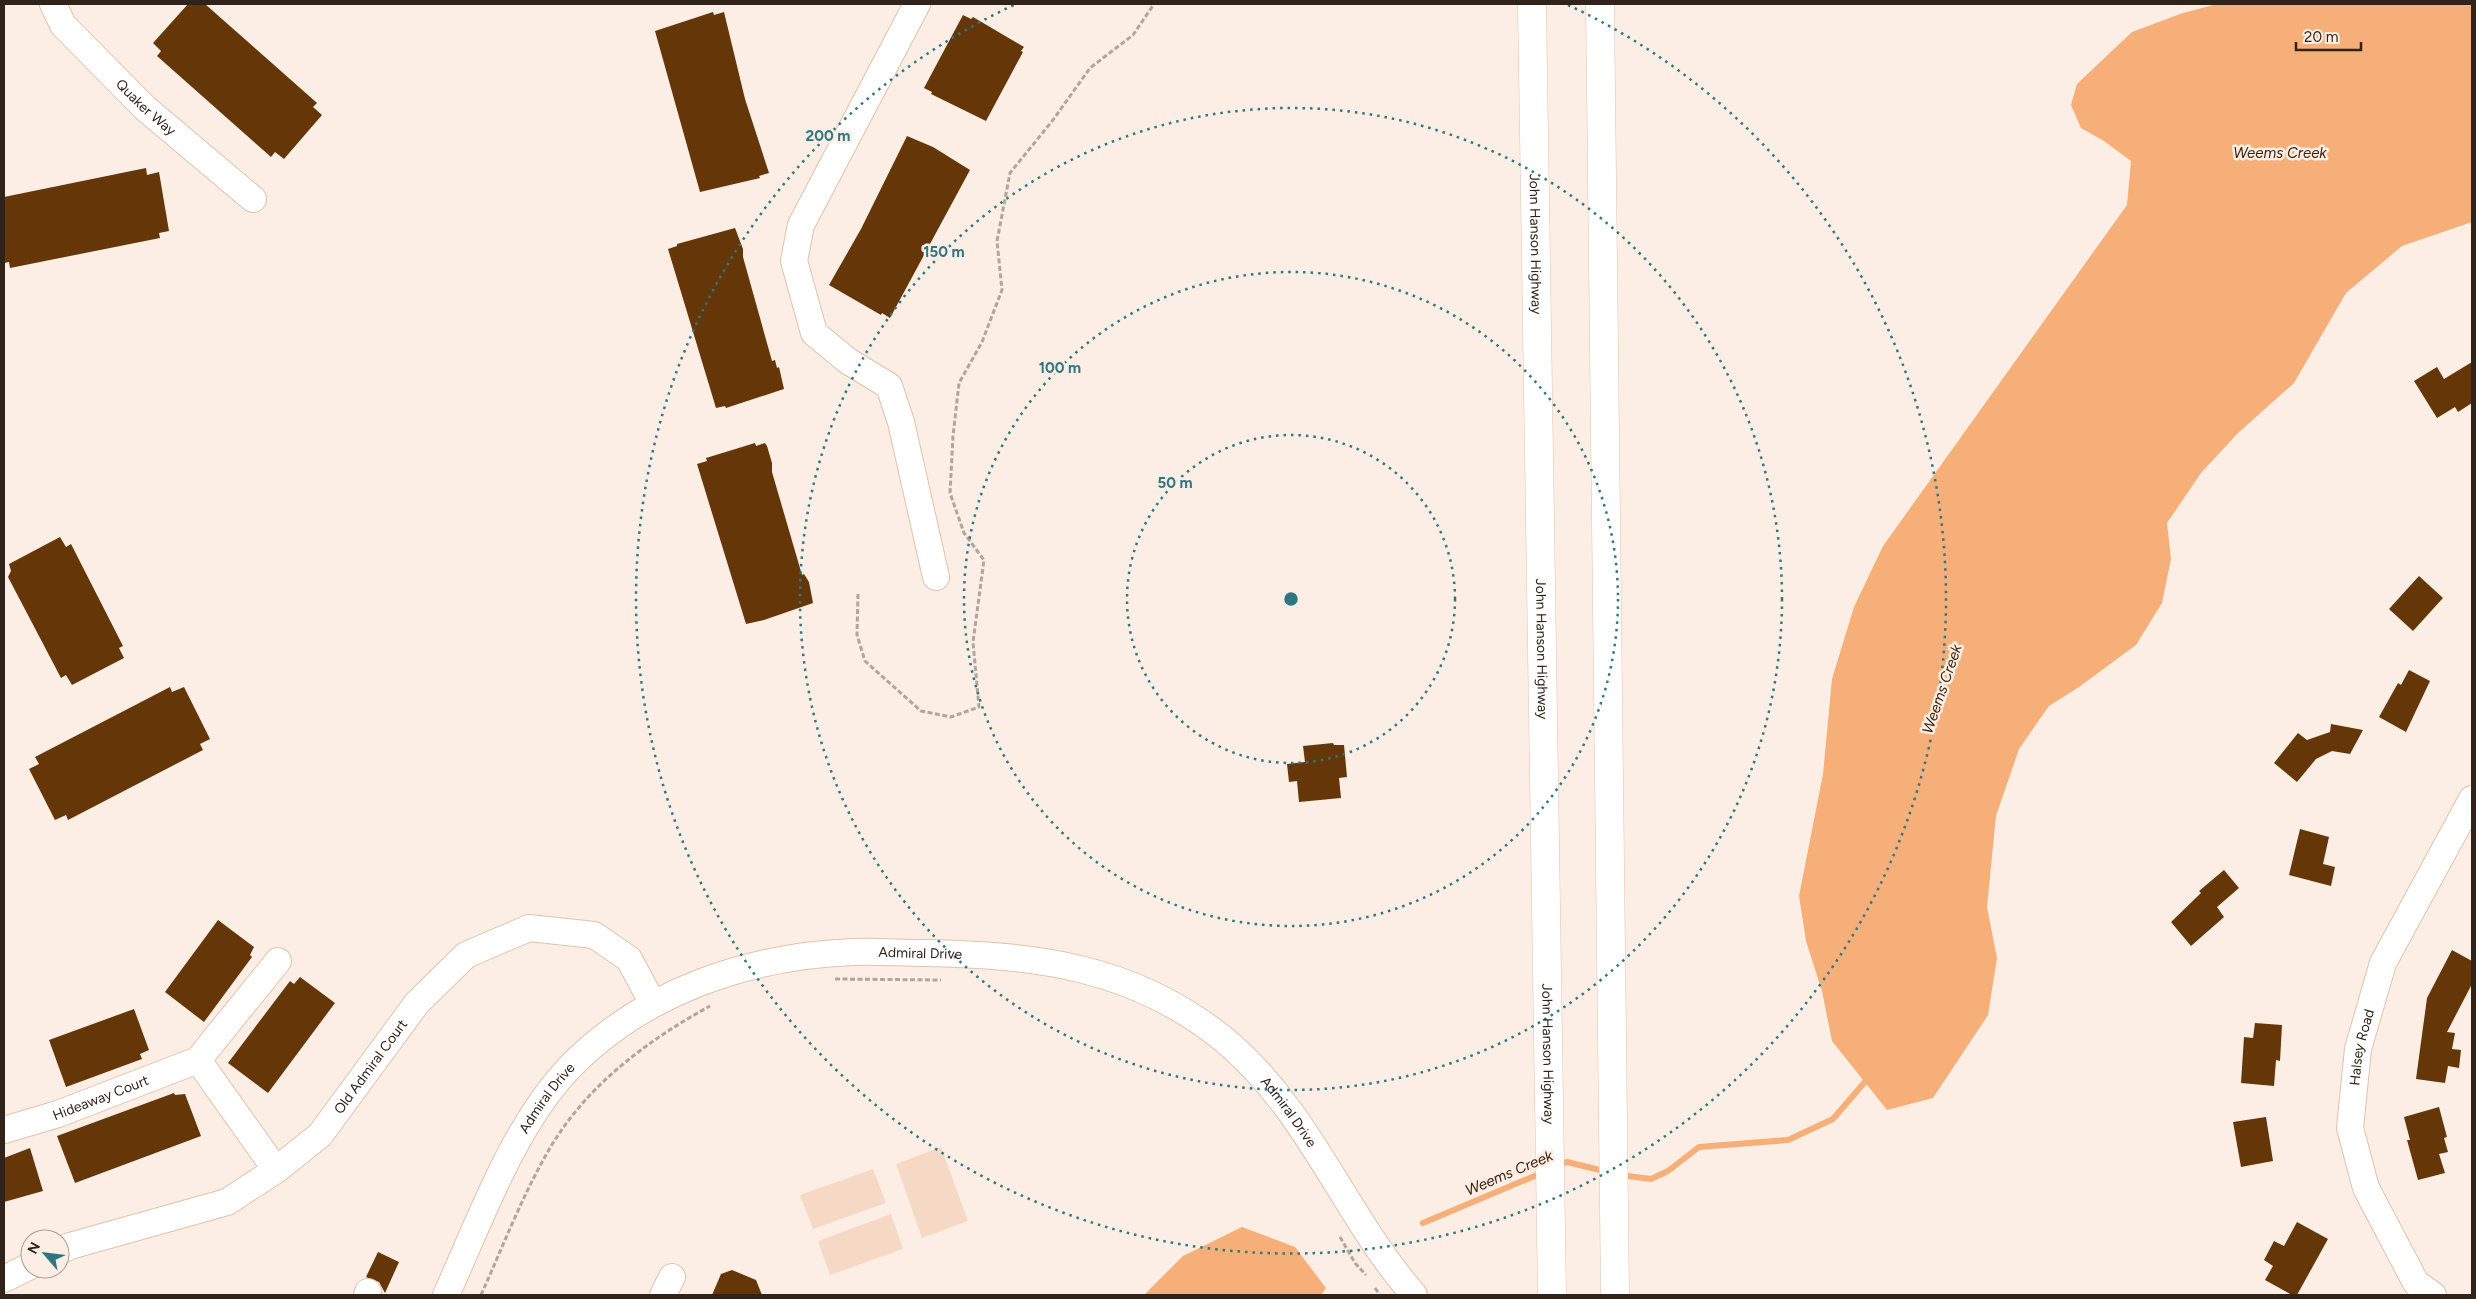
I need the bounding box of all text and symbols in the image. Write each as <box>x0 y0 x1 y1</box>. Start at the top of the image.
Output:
scale bar <box>2296 20 2361 52</box>
text: 20 m <box>2304 28 2338 46</box>
street label: Quaker Way <box>112 76 180 140</box>
text: 200 m <box>806 127 850 145</box>
water label: Weems Creek <box>2233 144 2327 162</box>
street label: John Hanson Highway <box>1526 173 1545 315</box>
text: 150 m <box>923 243 965 261</box>
text: 100 m <box>1039 359 1081 377</box>
text: 50 m <box>1157 474 1193 492</box>
street label: John Hanson Highway <box>1532 578 1551 720</box>
centre of rings <box>1282 590 1300 608</box>
water label: Weems Creek <box>1918 641 1966 736</box>
street label: Admiral Drive <box>878 944 963 963</box>
street label: John Hanson Highway <box>1538 983 1557 1125</box>
street label: Halsey Road <box>2346 1007 2378 1086</box>
street label: Old Admiral Court <box>330 1016 411 1117</box>
street label: Admiral Drive <box>516 1059 579 1136</box>
street label: Hideaway Court <box>50 1072 151 1124</box>
street label: Admiral Drive <box>1257 1073 1320 1151</box>
water label: Weems Creek <box>1463 1146 1556 1200</box>
north arrow <box>20 1229 70 1279</box>
text: N <box>24 1239 44 1257</box>

